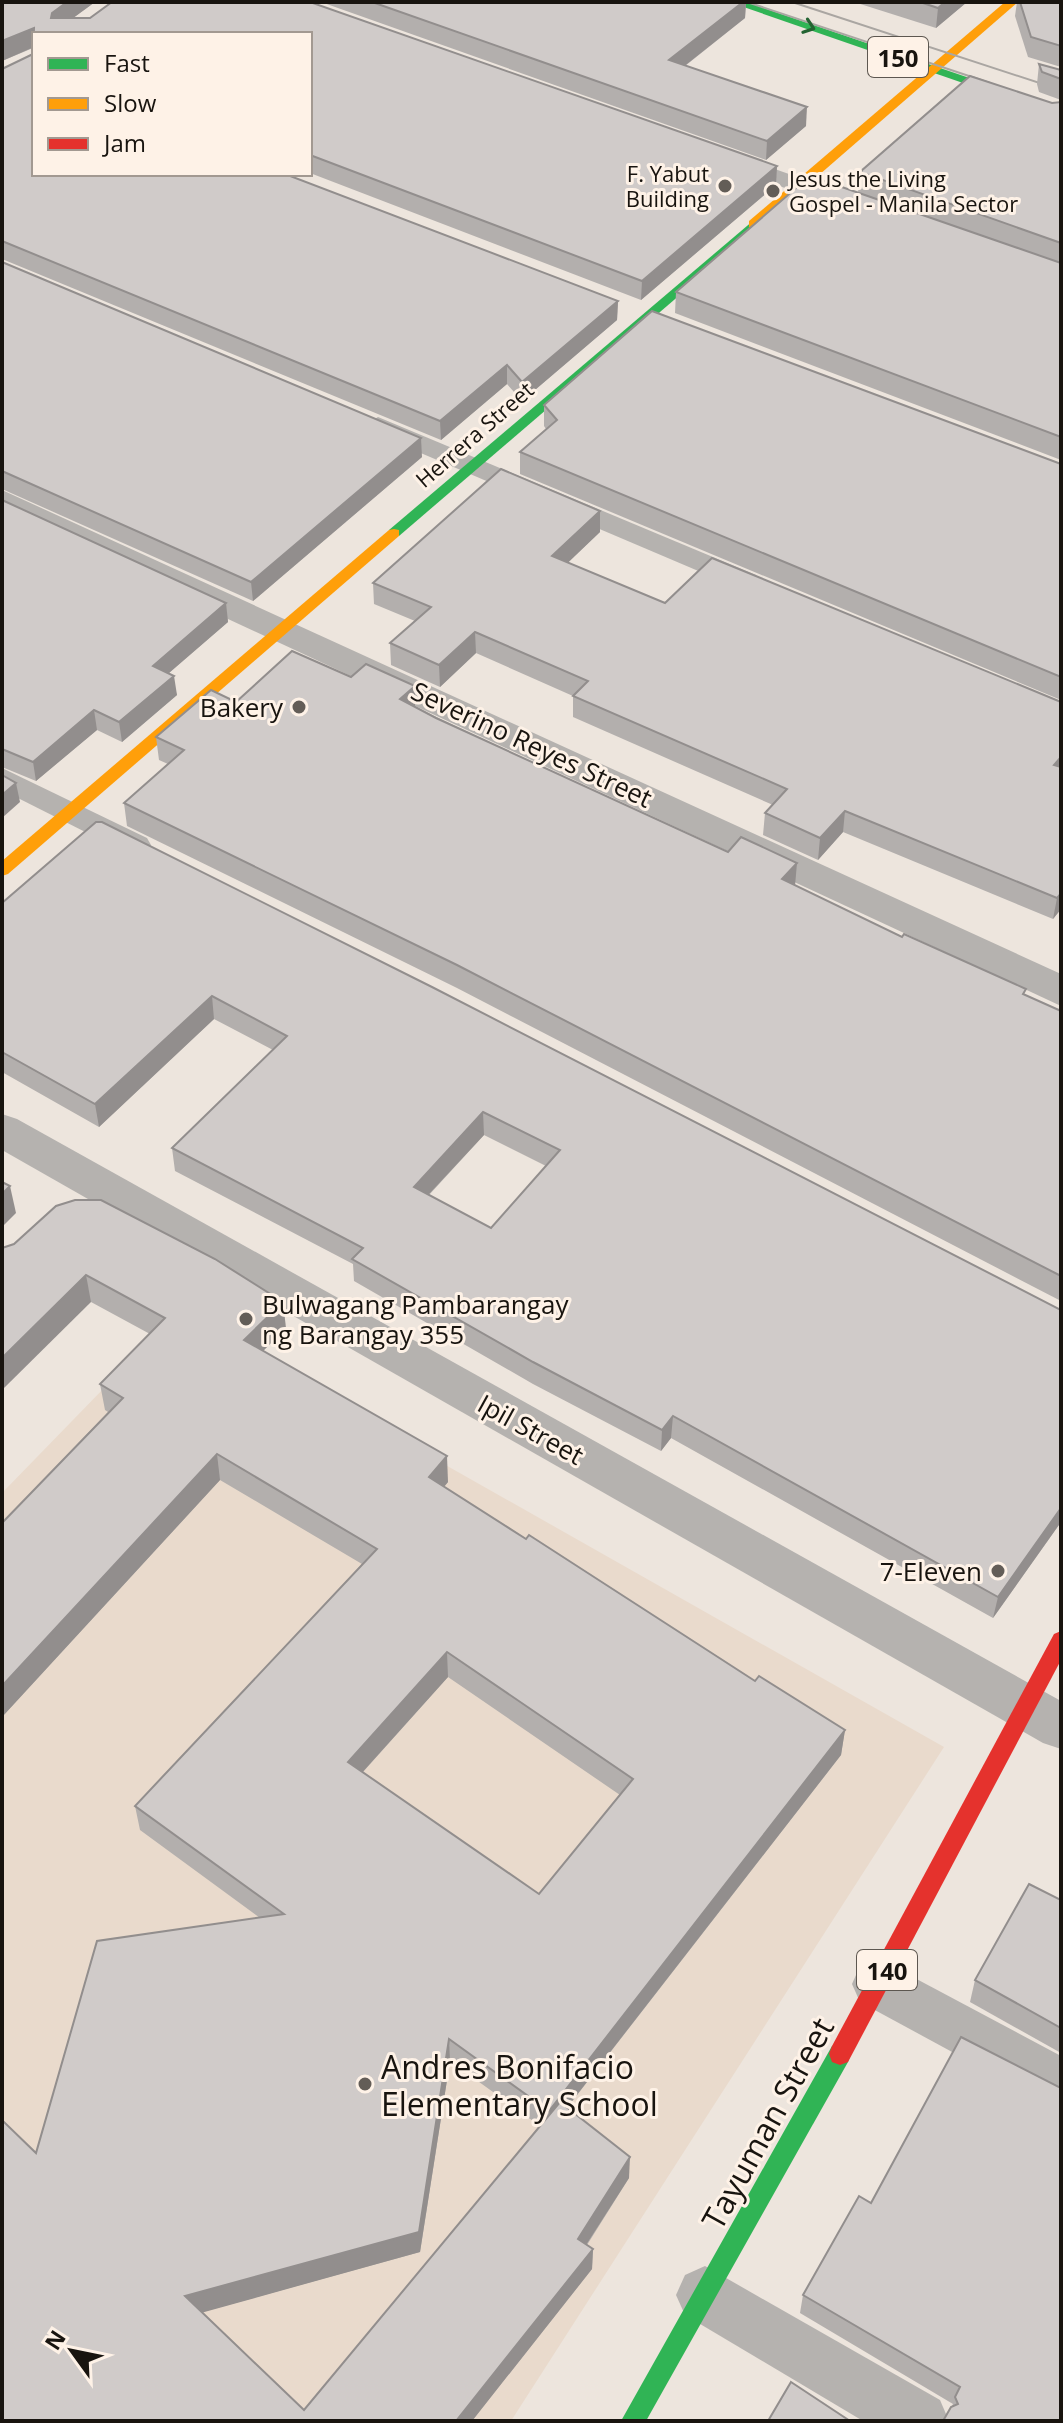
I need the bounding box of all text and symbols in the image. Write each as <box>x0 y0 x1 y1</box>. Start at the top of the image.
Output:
one-way arrow <box>801 18 815 34</box>
legend <box>32 32 312 176</box>
road number: 150 <box>868 37 928 77</box>
text: Fast <box>104 46 150 79</box>
text: Slow <box>104 86 157 119</box>
text: Jam <box>102 126 146 159</box>
place label: F. Yabut Building <box>626 158 709 213</box>
place label: Jesus the Living Gospel - Manila Sector <box>787 163 1018 218</box>
marker: F. Yabut Building <box>716 177 734 195</box>
marker: Jesus the Living Gospel - Manila Sector <box>764 182 782 200</box>
street label: Herrera Street <box>409 374 540 494</box>
street label: Severino Reyes Street <box>406 672 658 816</box>
place label: Bakery <box>200 689 284 725</box>
marker: Bakery <box>290 698 308 716</box>
place label: Bulwagang Pambarangay ng Barangay 355 <box>262 1286 569 1352</box>
marker: Bulwagang Pambarangay ng Barangay 355 <box>237 1310 255 1328</box>
street label: Ipil Street <box>472 1385 590 1473</box>
place label: 7-Eleven <box>880 1553 982 1589</box>
marker: 7-Eleven <box>989 1562 1007 1580</box>
road number: 140 <box>857 1950 917 1990</box>
street label: Tayuman Street <box>691 2009 843 2237</box>
place label: Andres Bonifacio Elementary School <box>381 2045 658 2125</box>
marker: Andres Bonifacio Elementary School <box>356 2075 374 2093</box>
north arrow <box>32 2311 112 2391</box>
text: N <box>37 2324 72 2355</box>

